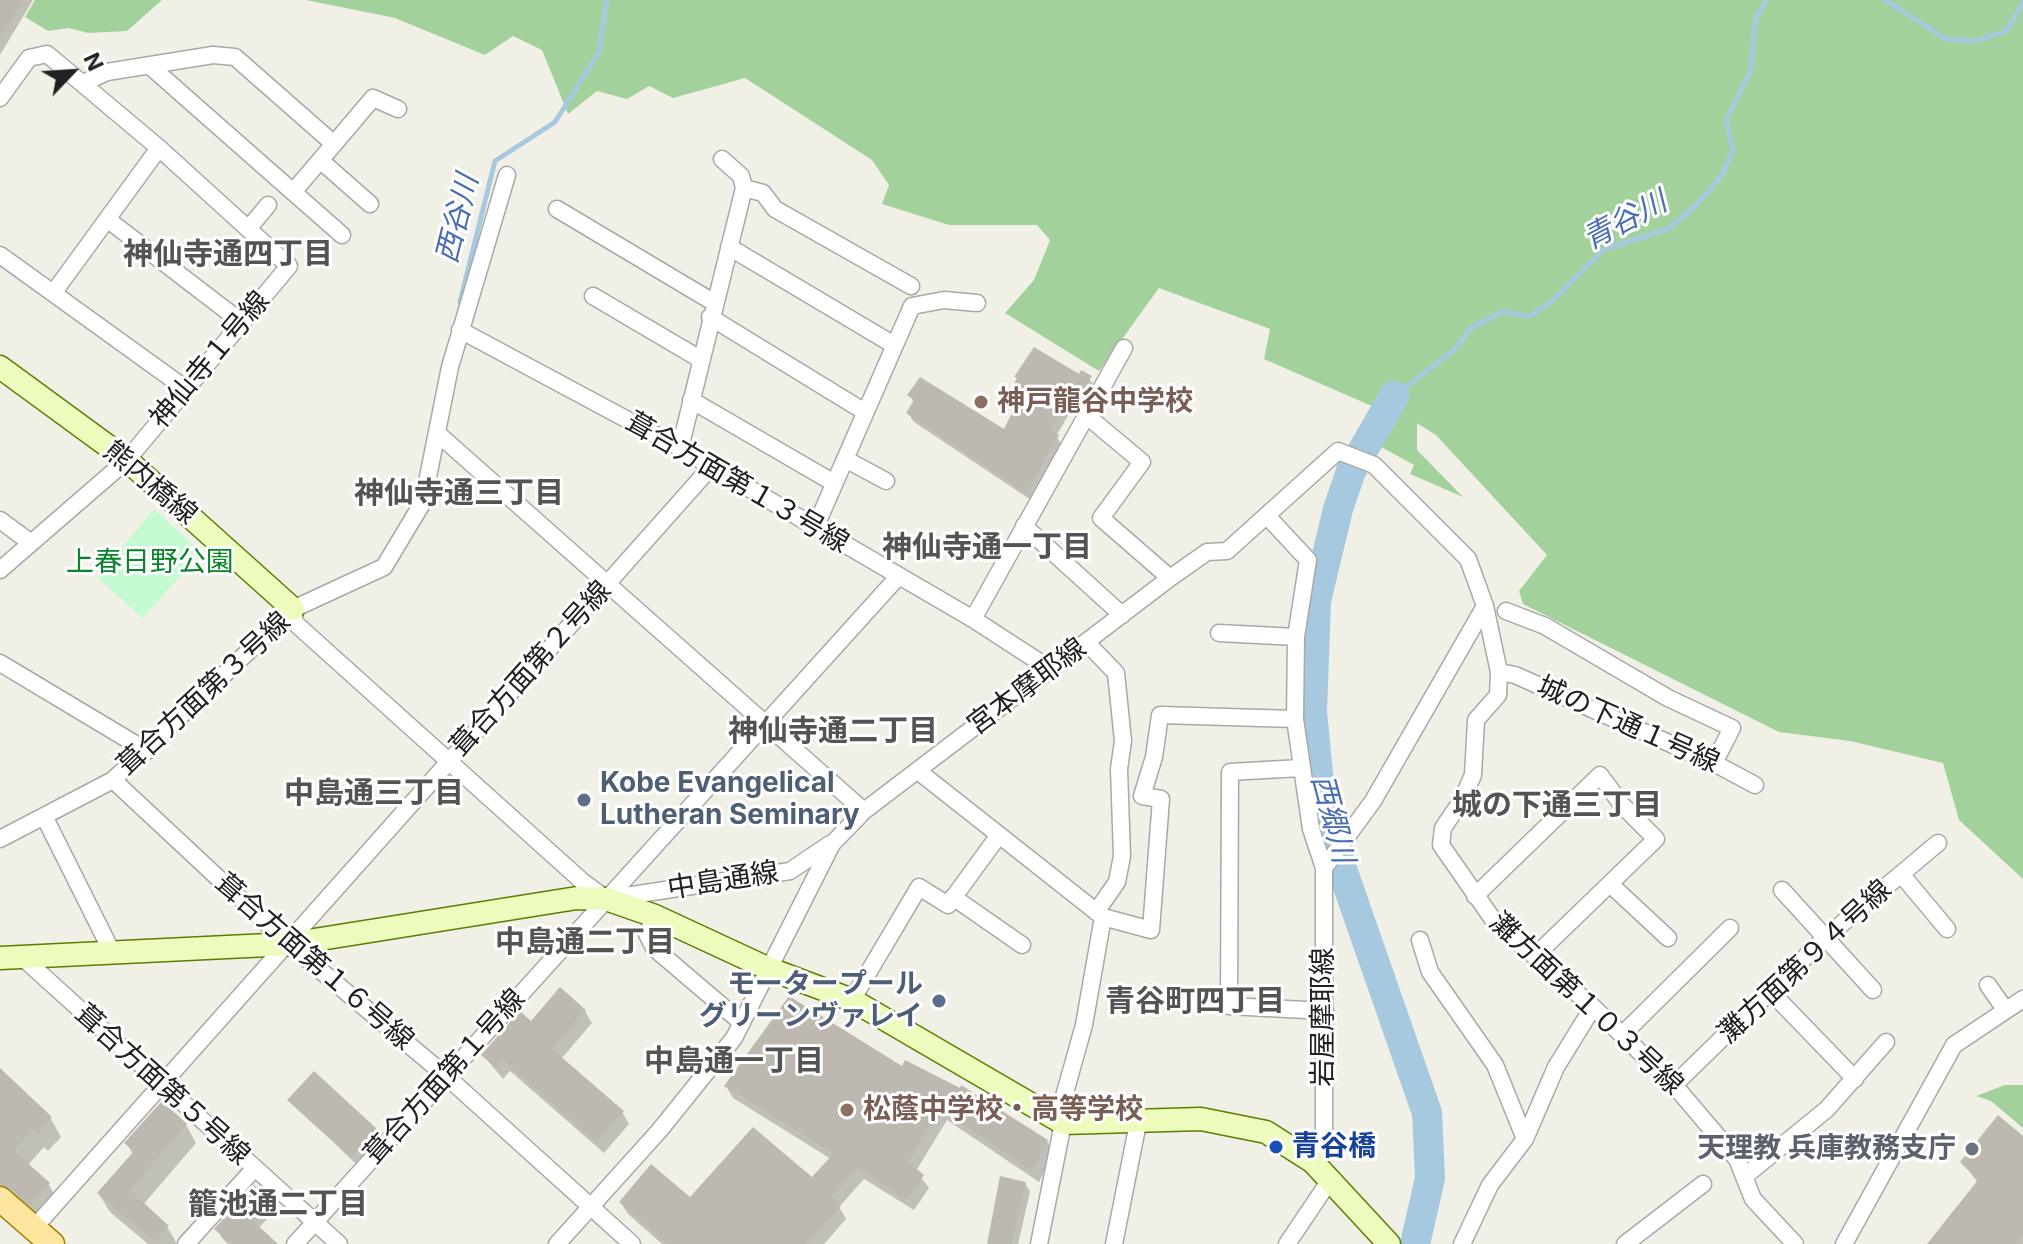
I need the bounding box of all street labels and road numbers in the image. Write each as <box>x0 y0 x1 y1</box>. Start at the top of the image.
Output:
street label: 神仙寺１号線 <box>143 285 277 435</box>
street label: 葺合方面第１３号線 <box>619 405 855 561</box>
street label: 熊内橋線 <box>96 434 204 532</box>
street label: 葺合方面第２号線 <box>444 575 618 763</box>
street label: 葺合方面第３号線 <box>111 605 297 783</box>
street label: 宮本摩耶線 <box>961 631 1093 743</box>
street label: 城の下通１号線 <box>1532 670 1724 780</box>
street label: 中島通線 <box>665 856 781 906</box>
street label: 葺合方面第１６号線 <box>208 867 420 1057</box>
street label: 灘方面第９４号線 <box>1712 873 1898 1051</box>
street label: 灘方面第１０３号線 <box>1482 906 1690 1102</box>
street label: 岩屋摩耶線 <box>1307 947 1341 1087</box>
street label: 葺合方面第１号線 <box>358 983 532 1171</box>
street label: 葺合方面第５号線 <box>68 998 256 1172</box>

